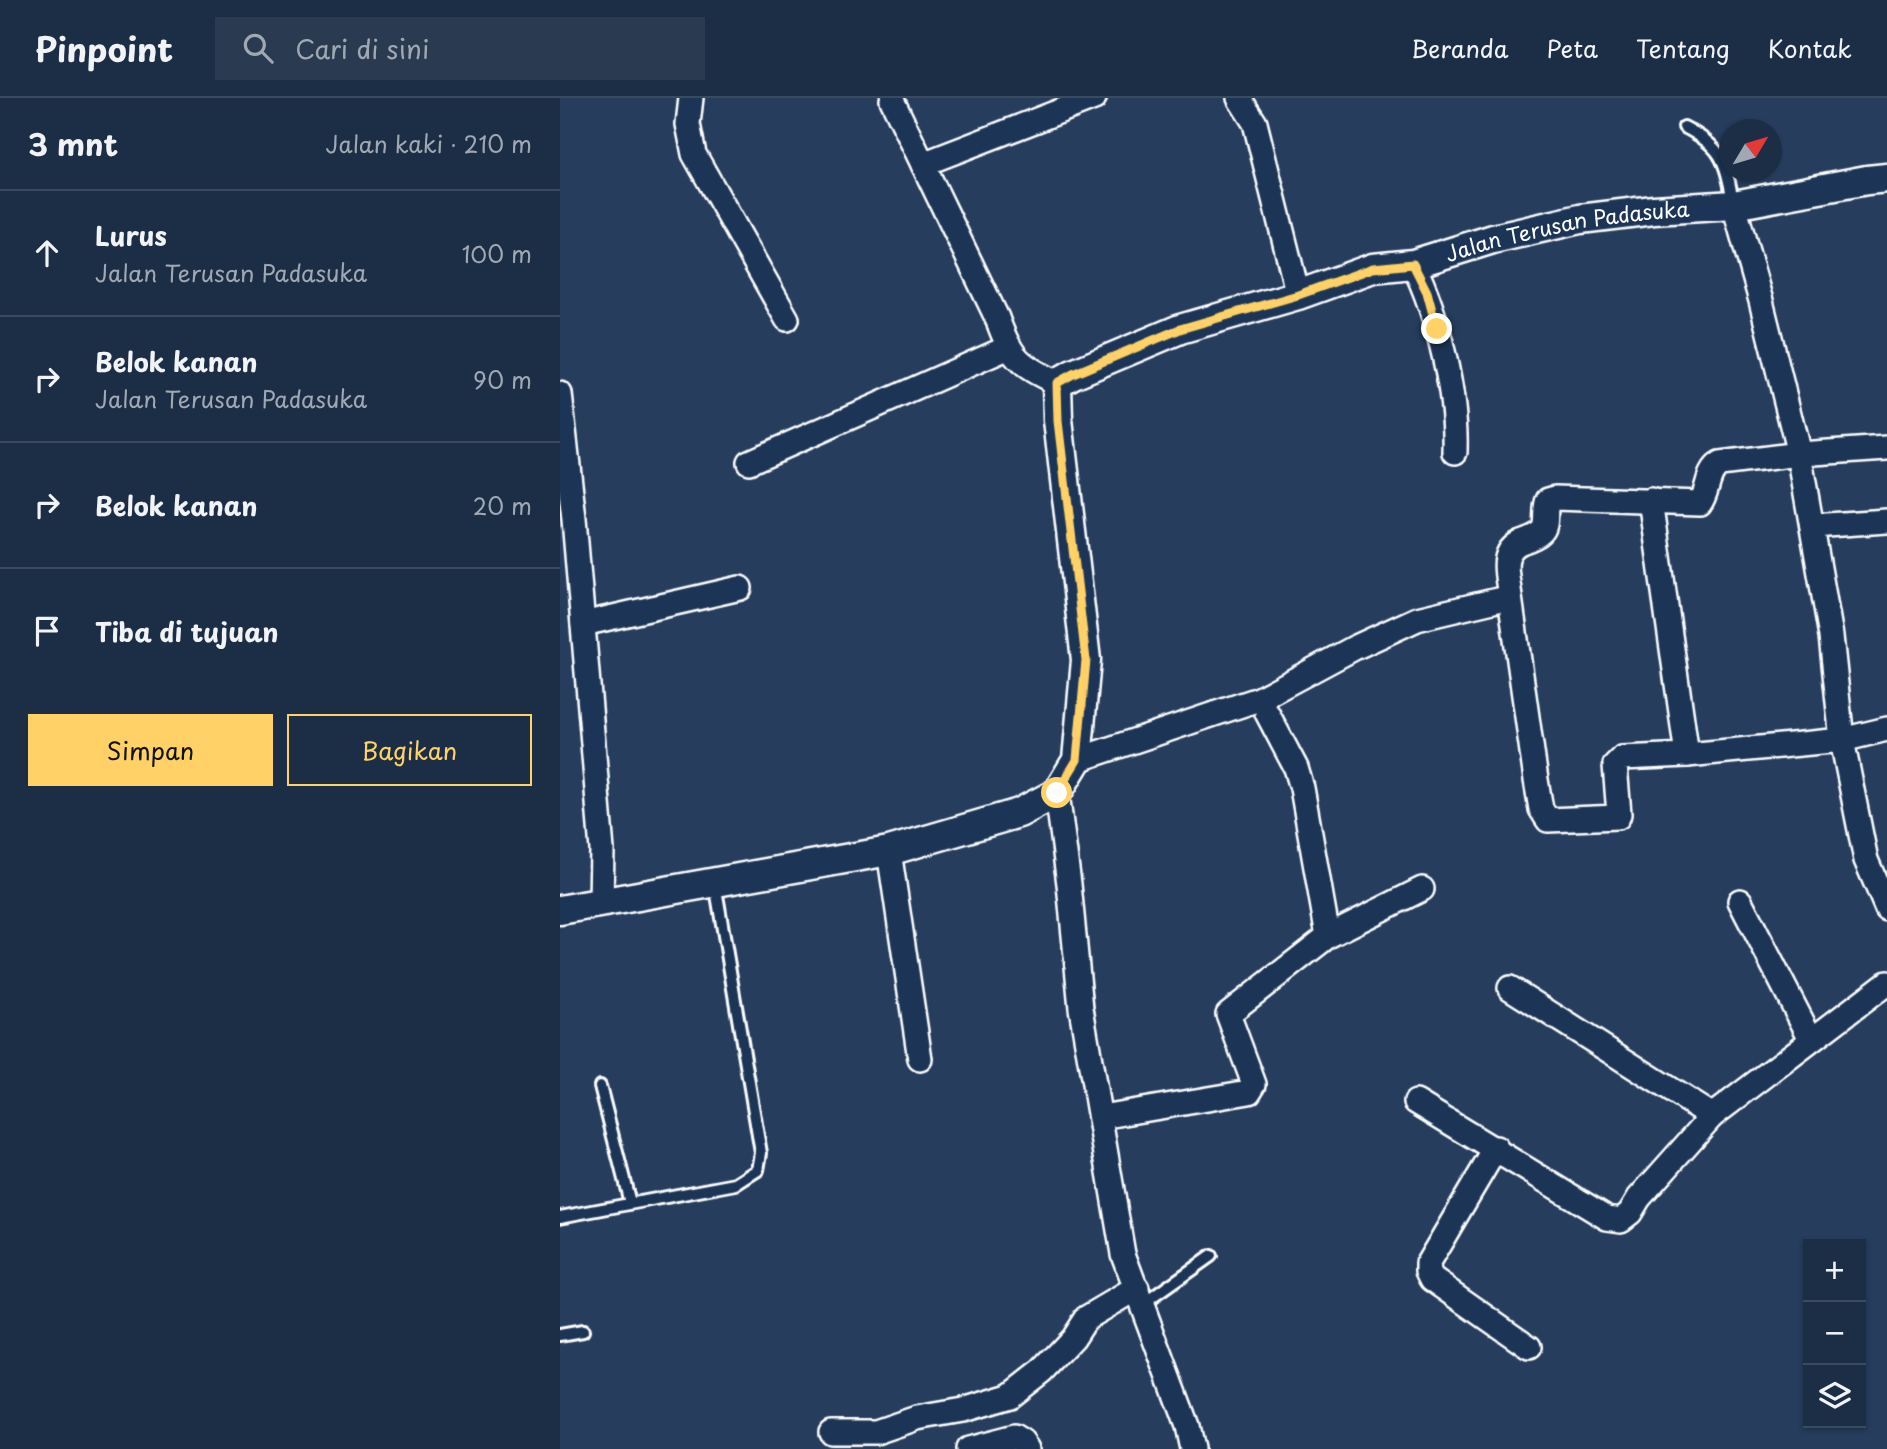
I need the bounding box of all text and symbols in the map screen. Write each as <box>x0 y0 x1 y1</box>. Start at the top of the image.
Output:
search box <box>215 17 705 80</box>
text: Pinpoint <box>35 23 173 73</box>
icon: search <box>239 29 277 67</box>
text: Cari di sini <box>295 29 429 68</box>
text: Beranda <box>1411 30 1508 66</box>
text: Peta <box>1546 30 1598 66</box>
text: Tentang <box>1636 30 1730 66</box>
text: Kontak <box>1768 30 1852 66</box>
north arrow <box>1719 119 1782 182</box>
text: 3 mnt <box>28 121 118 166</box>
text: Jalan kaki · 210 m <box>326 126 532 161</box>
street label: Jalan Terusan Padasuka <box>1441 192 1690 269</box>
text: Lurus <box>95 216 167 255</box>
icon: ahead <box>28 234 66 272</box>
text: 100 m <box>462 236 532 271</box>
text: Jalan Terusan Padasuka <box>95 255 367 290</box>
route end <box>1421 313 1452 344</box>
text: Belok kanan <box>95 342 257 381</box>
icon: right <box>28 360 66 398</box>
text: 90 m <box>473 362 532 397</box>
text: Jalan Terusan Padasuka <box>95 381 367 416</box>
icon: right <box>28 486 66 524</box>
text: Belok kanan <box>95 486 257 525</box>
text: 20 m <box>473 488 532 523</box>
icon: arrive <box>28 612 66 650</box>
text: Tiba di tujuan <box>95 612 279 651</box>
button: Simpan <box>28 714 273 786</box>
button: Bagikan <box>287 714 532 786</box>
route start <box>1041 777 1072 808</box>
map controls <box>1803 1239 1866 1428</box>
button: + <box>1803 1239 1866 1302</box>
button: − <box>1803 1302 1866 1365</box>
button: layers <box>1803 1365 1866 1428</box>

